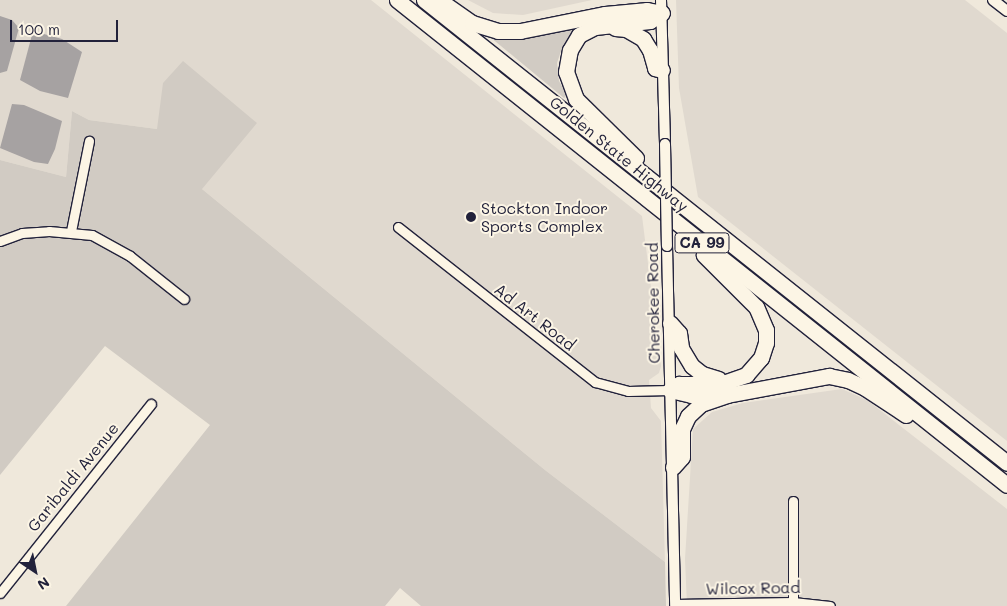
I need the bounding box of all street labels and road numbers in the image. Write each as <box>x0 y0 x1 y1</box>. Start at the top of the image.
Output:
street label: Golden State Highway <box>546 92 692 216</box>
road number: CA 99 <box>673 230 731 256</box>
street label: Cherokee Road <box>642 242 664 364</box>
street label: Ad Art Road <box>491 279 579 355</box>
street label: Garibaldi Avenue <box>23 419 123 535</box>
street label: Wilcox Road <box>705 578 801 598</box>

